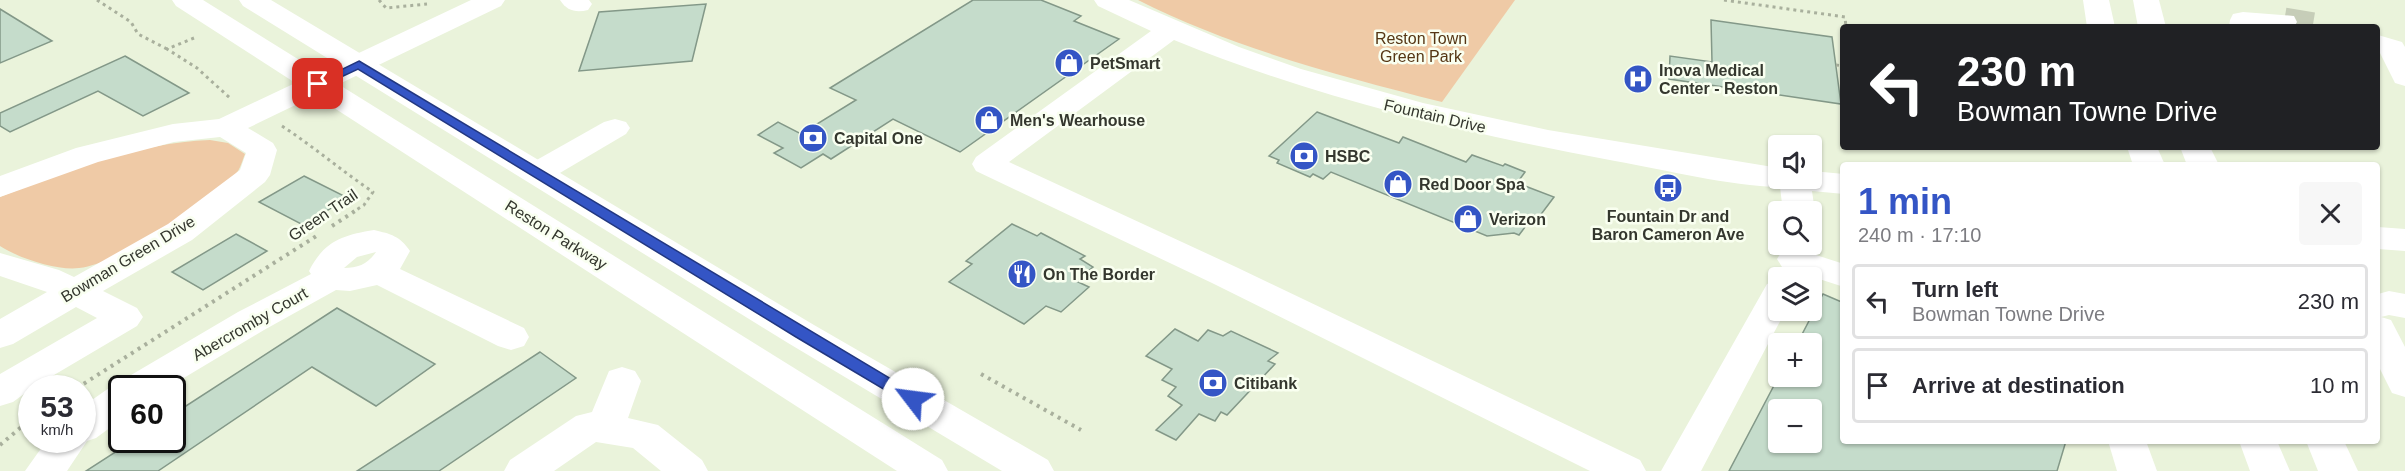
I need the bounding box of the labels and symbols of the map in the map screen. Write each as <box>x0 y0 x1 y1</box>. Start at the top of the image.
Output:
park label: Reston Town Green Park <box>1375 30 1467 65</box>
shop icon: PetSmart <box>1053 47 1085 79</box>
place label: PetSmart <box>1090 55 1161 72</box>
pin <box>292 58 343 109</box>
place label: Inova Medical Center - Reston <box>1659 62 1778 97</box>
hospital icon: Inova Medical Center - Reston <box>1622 63 1654 95</box>
street label: Fountain Drive <box>1382 96 1488 136</box>
shop icon: Men's Wearhouse <box>973 104 1005 136</box>
place label: Men's Wearhouse <box>1010 112 1145 129</box>
bank icon: Capital One <box>797 122 829 154</box>
place label: Capital One <box>834 130 923 147</box>
bank icon: HSBC <box>1288 140 1320 172</box>
place label: HSBC <box>1325 148 1371 165</box>
shop icon: Red Door Spa <box>1382 168 1414 200</box>
bus stop icon: Fountain Dr and Baron Cameron Ave <box>1652 172 1684 204</box>
place label: Red Door Spa <box>1419 176 1525 193</box>
street label: Green Trail <box>285 186 361 244</box>
street label: Reston Parkway <box>502 197 610 273</box>
shop icon: Verizon <box>1452 203 1484 235</box>
place label: Fountain Dr and Baron Cameron Ave <box>1592 208 1744 243</box>
place label: Verizon <box>1489 211 1546 228</box>
street label: Bowman Green Drive <box>58 212 198 306</box>
restaurant icon: On The Border <box>1006 258 1038 290</box>
place label: On The Border <box>1043 266 1155 283</box>
street label: Abercromby Court <box>190 284 311 364</box>
position arrow <box>881 367 945 431</box>
bank icon: Citibank <box>1197 367 1229 399</box>
speed limit sign: 60 <box>108 375 186 453</box>
place label: Citibank <box>1234 375 1297 392</box>

